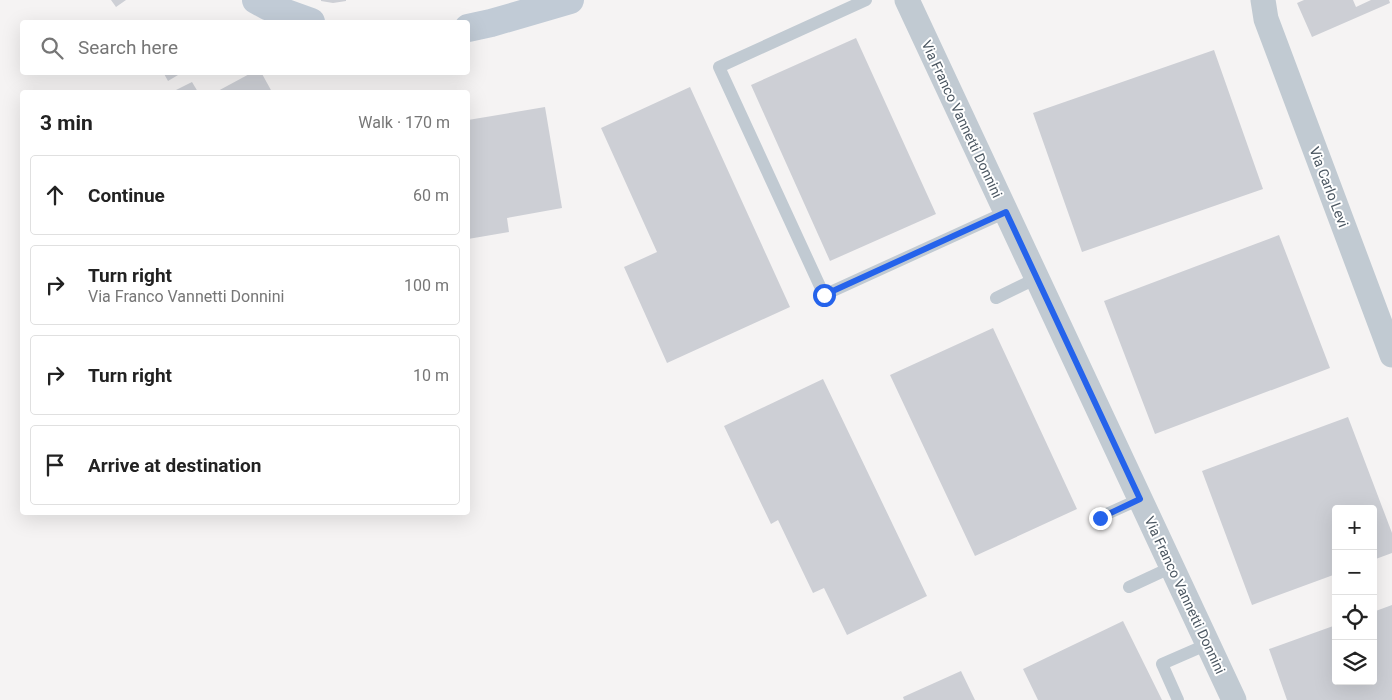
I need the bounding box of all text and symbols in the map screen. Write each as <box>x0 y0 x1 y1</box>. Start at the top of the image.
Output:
search box <box>20 20 470 75</box>
icon: search <box>38 34 66 62</box>
text: Search here <box>78 36 178 59</box>
street label: Via Franco Vannetti Donnini <box>918 38 1006 200</box>
text: 3 min <box>40 111 93 135</box>
text: Walk · 170 m <box>358 113 450 132</box>
street label: Via Carlo Levi <box>1306 145 1352 229</box>
icon: ahead <box>41 181 69 209</box>
text: Continue <box>88 184 165 207</box>
text: 60 m <box>413 186 449 205</box>
text: Turn right <box>88 264 172 287</box>
icon: right <box>41 271 69 299</box>
text: 100 m <box>404 276 449 295</box>
route start <box>813 284 836 307</box>
text: Via Franco Vannetti Donnini <box>88 287 284 306</box>
icon: right <box>41 361 69 389</box>
text: Turn right <box>88 364 172 387</box>
text: 10 m <box>413 366 449 385</box>
icon: arrive <box>41 451 69 479</box>
text: Arrive at destination <box>88 454 261 477</box>
map controls <box>1332 505 1377 685</box>
button: + <box>1332 505 1377 550</box>
route end <box>1089 507 1112 530</box>
street label: Via Franco Vannetti Donnini <box>1141 514 1229 676</box>
button: − <box>1332 550 1377 595</box>
button: locate <box>1332 595 1377 640</box>
button: layers <box>1332 640 1377 685</box>

